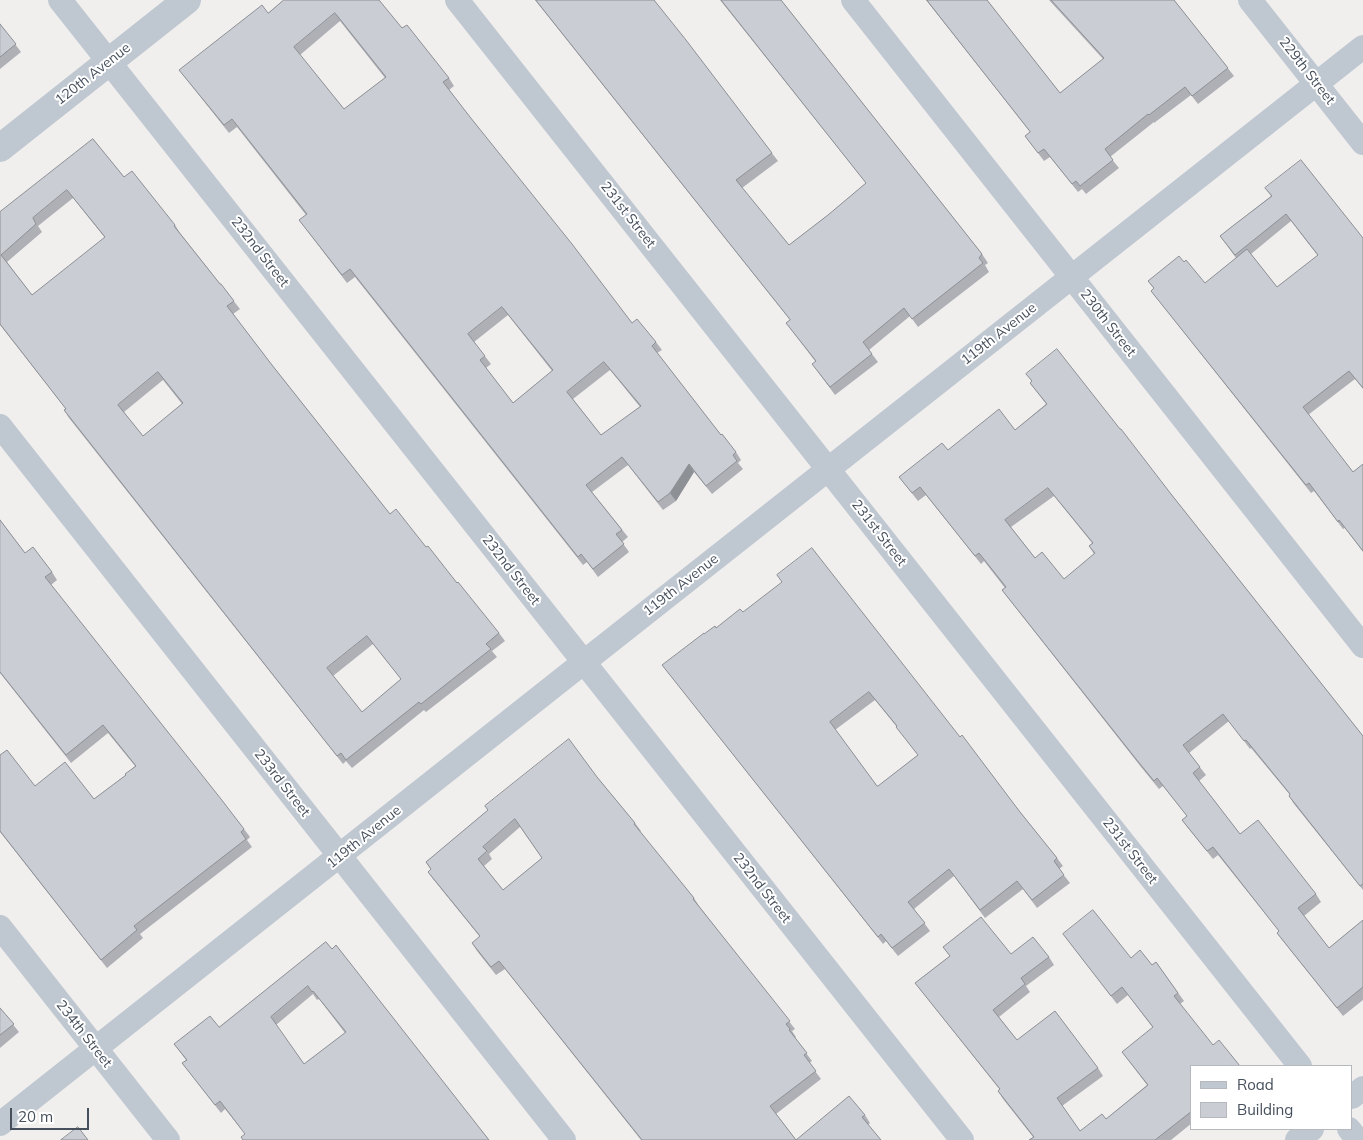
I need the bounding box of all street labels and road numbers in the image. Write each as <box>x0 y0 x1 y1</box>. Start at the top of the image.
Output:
street label: 229th Street <box>1276 34 1338 108</box>
street label: 120th Avenue <box>52 39 134 109</box>
street label: 231st Street <box>597 179 659 251</box>
street label: 232nd Street <box>227 214 293 290</box>
street label: 230th Street <box>1077 286 1139 360</box>
street label: 119th Avenue <box>958 299 1040 369</box>
street label: 231st Street <box>848 497 910 569</box>
street label: 232nd Street <box>478 532 544 608</box>
street label: 119th Avenue <box>640 550 722 620</box>
street label: 233rd Street <box>250 746 314 820</box>
street label: 119th Avenue <box>323 802 405 872</box>
street label: 231st Street <box>1099 815 1161 887</box>
street label: 232nd Street <box>729 850 795 926</box>
street label: 234th Street <box>53 997 115 1071</box>

